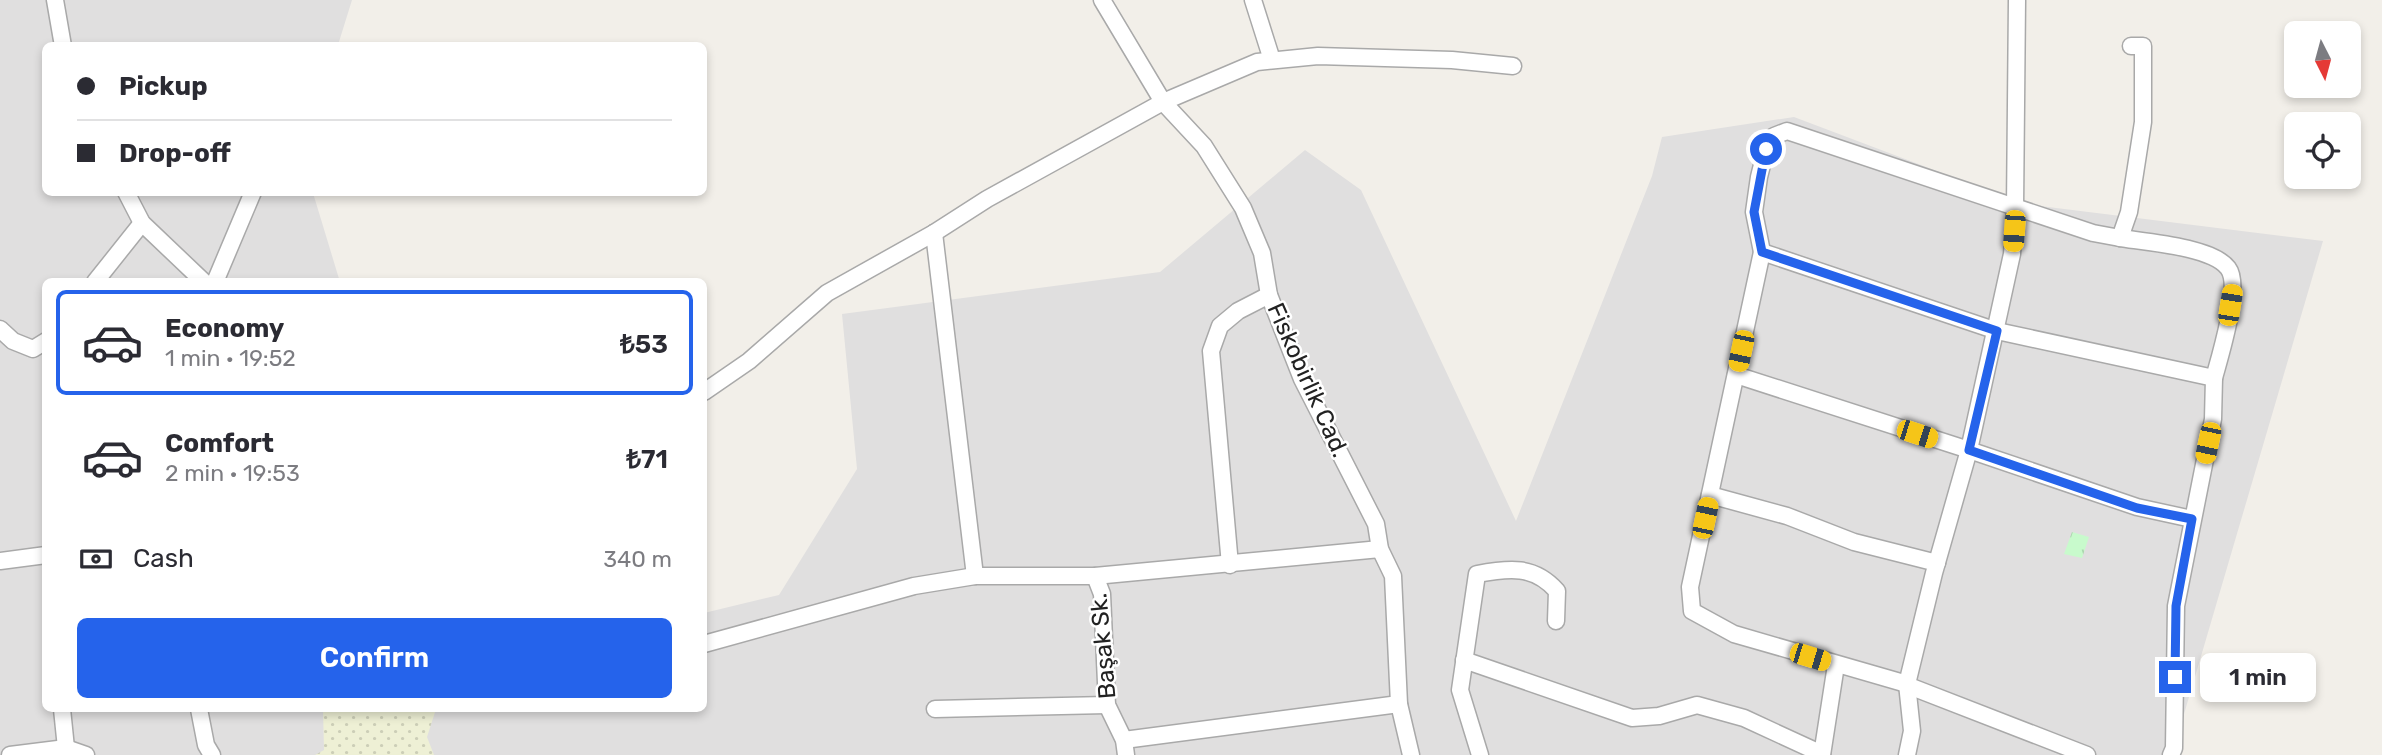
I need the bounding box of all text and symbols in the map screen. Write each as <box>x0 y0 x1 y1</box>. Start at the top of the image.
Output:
north arrow <box>2284 21 2361 98</box>
map controls <box>2284 21 2361 189</box>
text: Pickup <box>119 71 208 102</box>
button: locate <box>2284 112 2361 189</box>
route start <box>1750 133 1782 165</box>
text: Drop-off <box>119 138 231 169</box>
car <box>2003 209 2026 253</box>
car <box>2217 283 2244 327</box>
street label: Fiskobirlik Cad. <box>1261 298 1355 462</box>
icon: car <box>81 311 144 374</box>
text: Economy <box>165 313 284 344</box>
car <box>1727 328 1756 374</box>
text: ₺53 <box>620 329 668 360</box>
text: 1 min · 19:52 <box>165 344 296 372</box>
car <box>1894 418 1941 450</box>
car <box>2194 420 2223 466</box>
icon: car <box>81 426 144 489</box>
text: Comfort <box>165 428 274 459</box>
text: ₺71 <box>626 444 668 475</box>
text: 2 min · 19:53 <box>165 459 300 487</box>
car <box>1691 495 1720 541</box>
icon: cash <box>77 540 115 578</box>
text: Cash <box>133 543 194 574</box>
text: 340 m <box>603 545 672 573</box>
street label: Başak Sk. <box>1084 592 1122 700</box>
button: Confirm <box>77 618 672 698</box>
car <box>1787 641 1834 673</box>
callout: 1 min <box>2200 652 2315 702</box>
route end <box>2159 661 2191 693</box>
text: 1 min <box>2229 663 2287 691</box>

